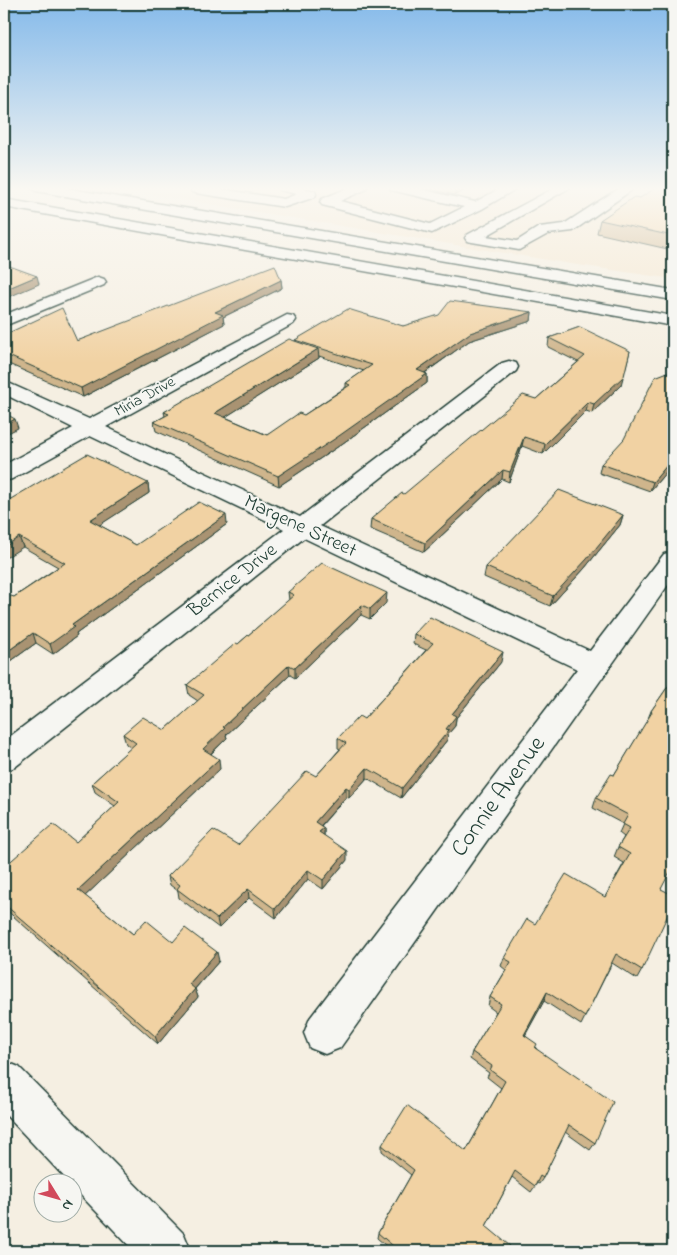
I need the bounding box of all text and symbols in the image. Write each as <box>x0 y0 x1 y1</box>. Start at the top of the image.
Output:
street label: Miria Drive <box>110 370 181 424</box>
street label: Margene Street <box>238 488 361 567</box>
street label: Bernice Drive <box>181 537 284 626</box>
street label: Connie Avenue <box>443 729 555 865</box>
north arrow <box>32 1172 82 1222</box>
text: N <box>56 1195 78 1215</box>

